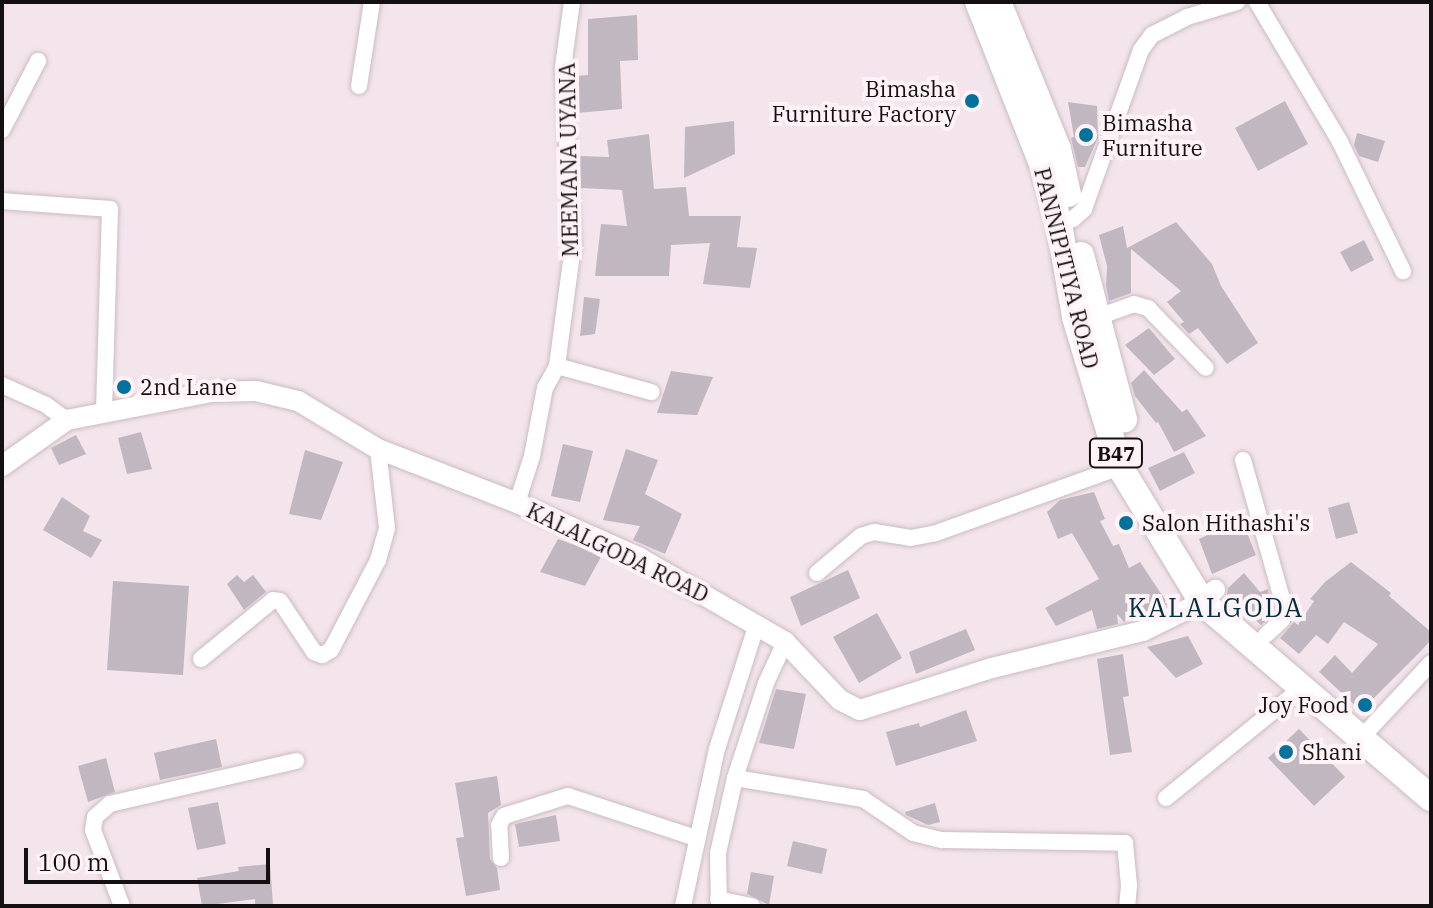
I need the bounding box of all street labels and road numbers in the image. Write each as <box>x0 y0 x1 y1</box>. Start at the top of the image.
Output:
street label: MEEMANA UYANA <box>553 62 583 258</box>
street label: PANNIPITIYA ROAD <box>1029 165 1105 371</box>
road number: B47 <box>1088 437 1144 469</box>
street label: KALALGODA ROAD <box>523 496 713 608</box>

